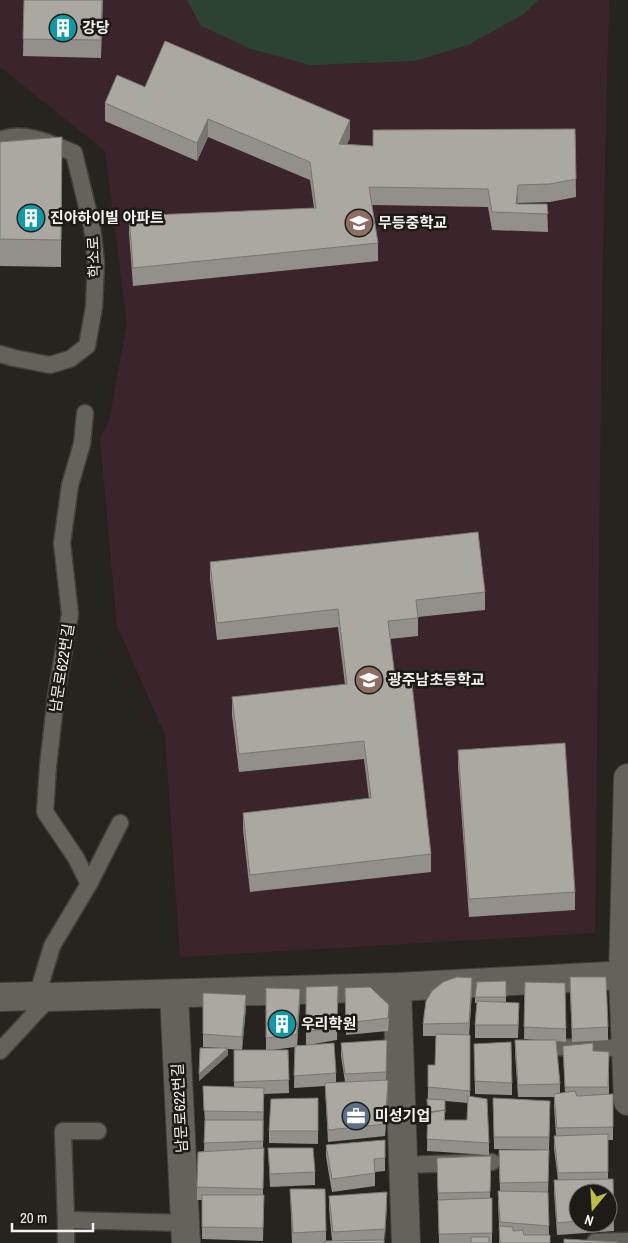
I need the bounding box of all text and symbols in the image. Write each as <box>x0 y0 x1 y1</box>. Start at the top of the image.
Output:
building icon: 강당 <box>48 13 78 43</box>
place label: 강당 <box>82 17 110 38</box>
building icon: 진아하이빌 아파트 <box>16 203 46 233</box>
place label: 진아하이빌 아파트 <box>50 207 164 228</box>
school or university icon: 무등중학교 <box>344 208 374 238</box>
place label: 무등중학교 <box>378 212 447 233</box>
street label: 학소로 <box>82 236 105 278</box>
street label: 남문로622번길 <box>44 622 79 714</box>
school or university icon: 광주남초등학교 <box>354 665 384 695</box>
place label: 광주남초등학교 <box>388 669 485 690</box>
building icon: 우리학원 <box>267 1009 297 1039</box>
place label: 우리학원 <box>301 1013 356 1034</box>
street label: 남문로622번길 <box>167 1063 192 1153</box>
office icon: 미성기업 <box>341 1101 371 1131</box>
place label: 미성기업 <box>375 1105 430 1126</box>
north arrow <box>568 1183 618 1233</box>
scale bar <box>12 1200 94 1232</box>
text: 20 m <box>20 1207 47 1228</box>
text: N <box>582 1211 596 1230</box>

